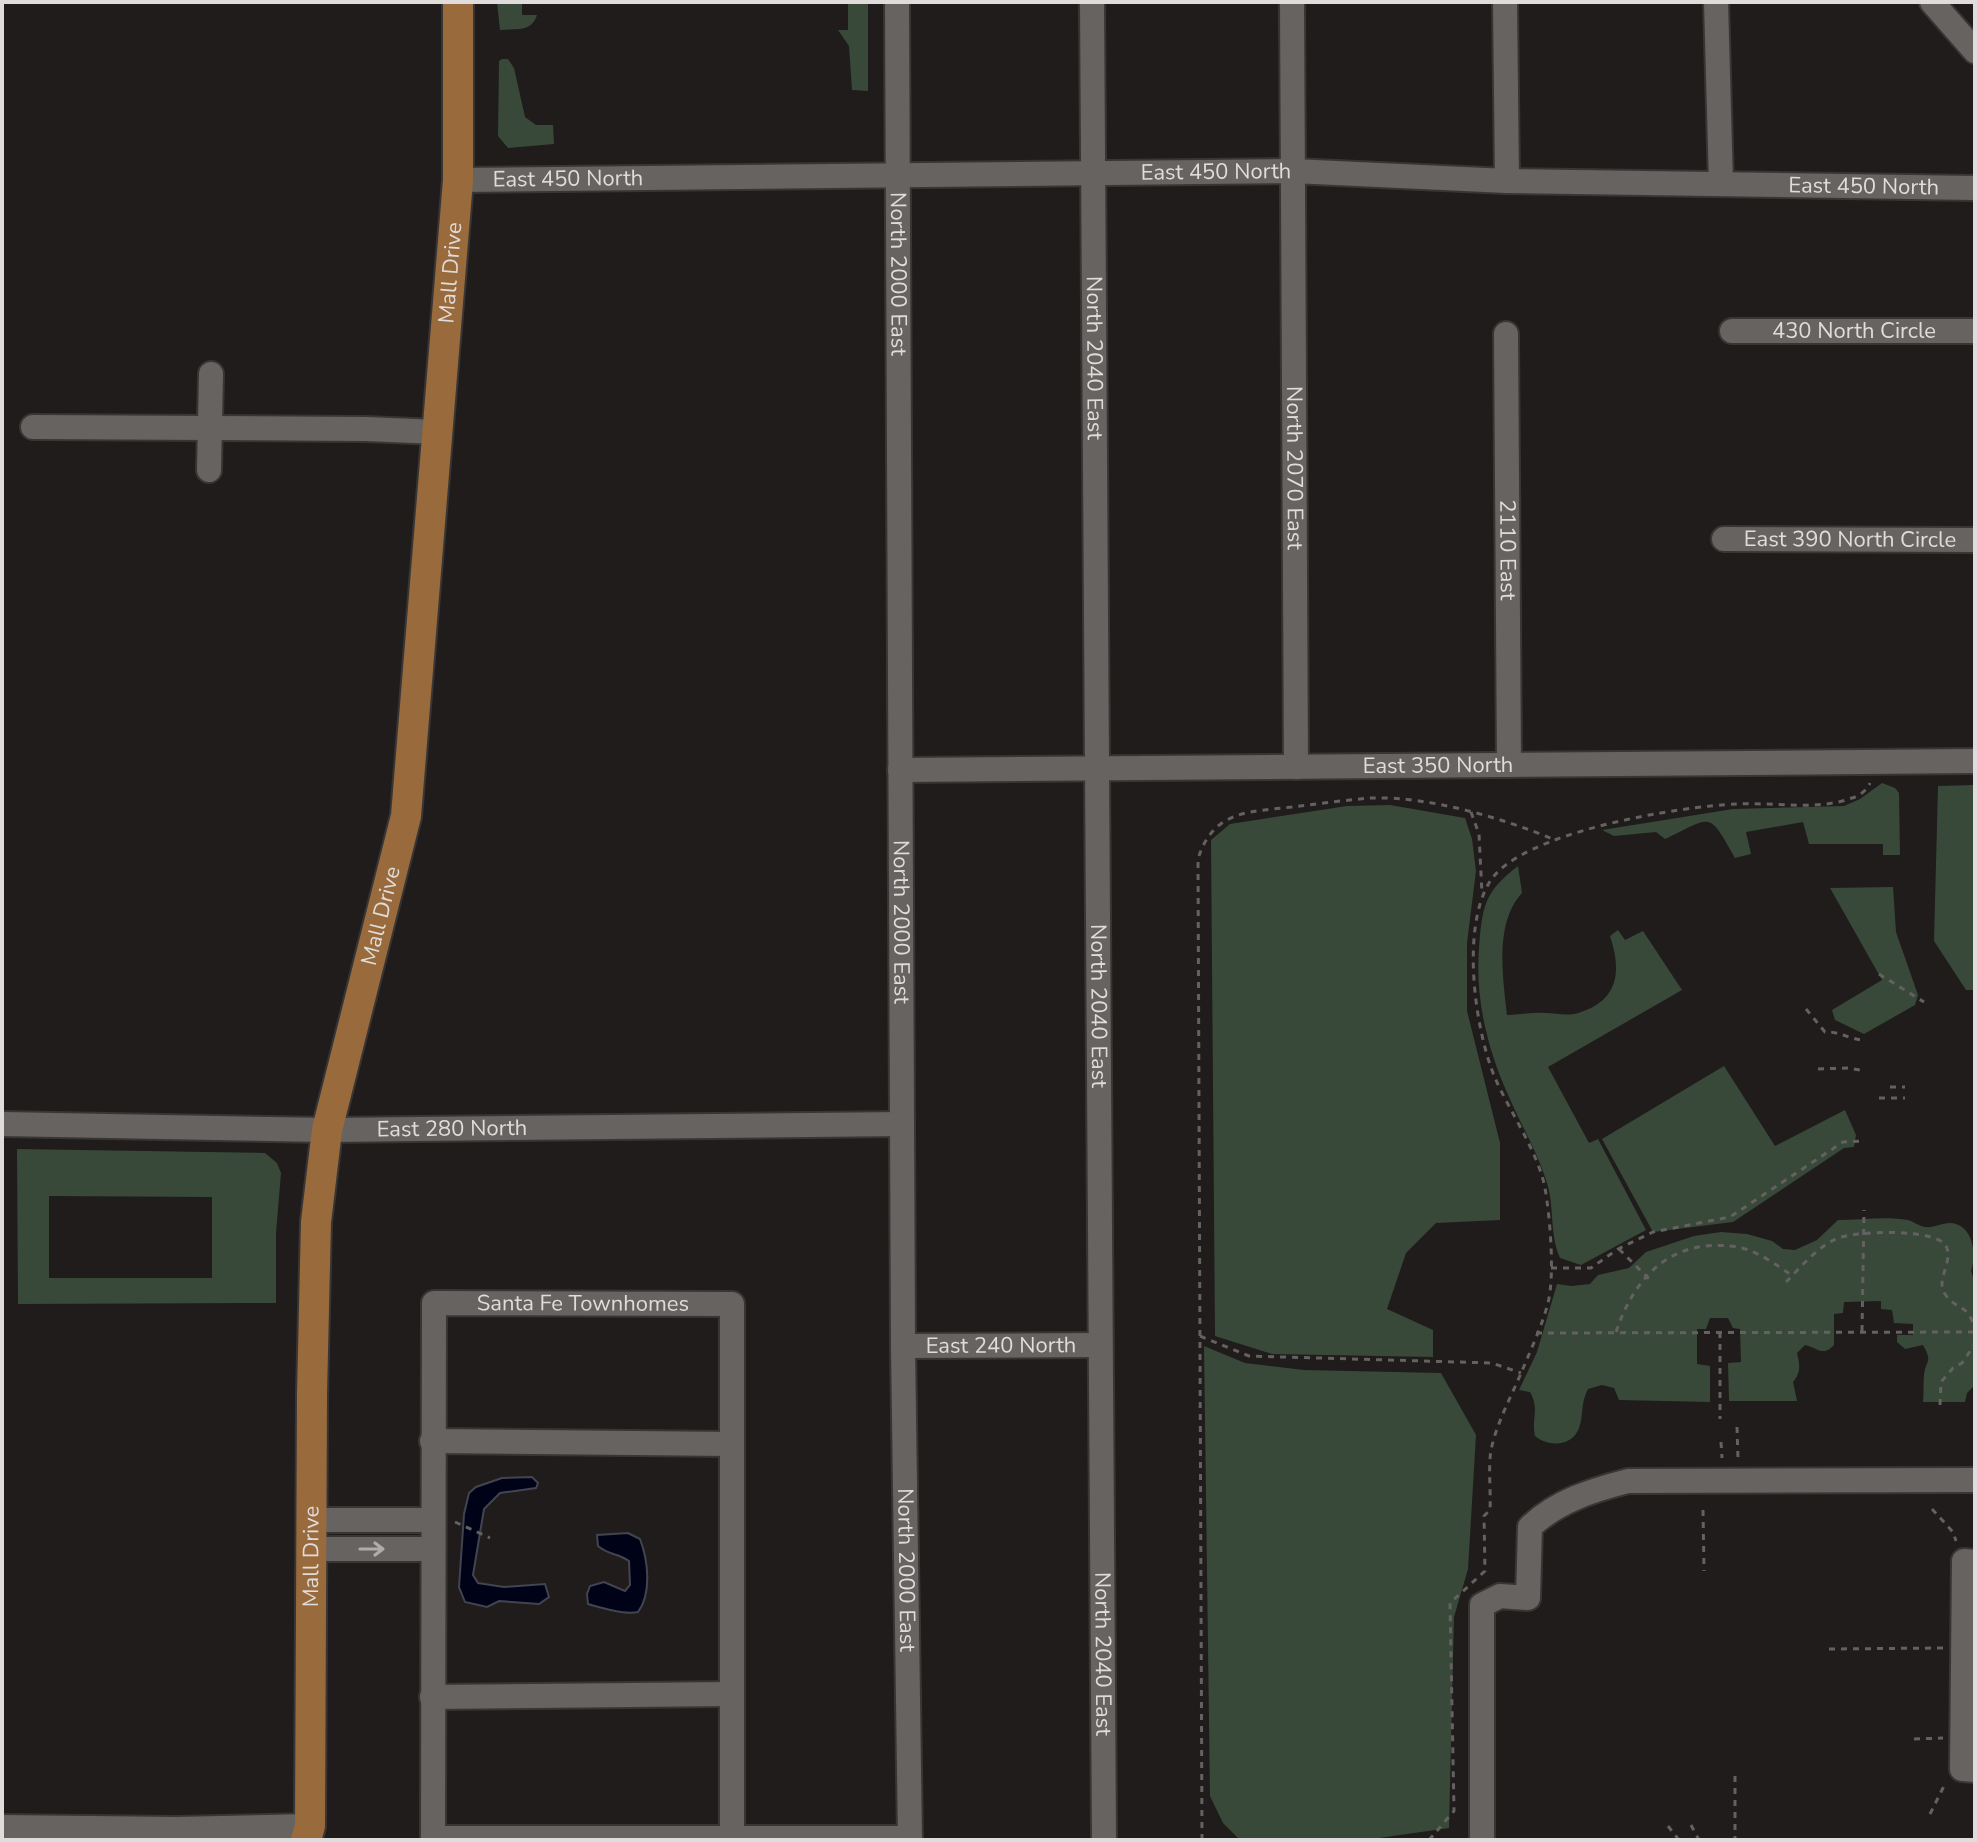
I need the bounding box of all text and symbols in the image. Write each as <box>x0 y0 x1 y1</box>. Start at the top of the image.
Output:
street label: East 450 North <box>1140 156 1291 188</box>
street label: East 450 North <box>493 163 643 195</box>
street label: East 450 North <box>1788 170 1939 202</box>
street label: North 2000 East <box>883 192 914 356</box>
street label: Mall Drive <box>431 221 469 325</box>
street label: North 2040 East <box>1079 276 1110 440</box>
street label: 430 North Circle <box>1772 316 1936 346</box>
street label: North 2070 East <box>1279 386 1310 550</box>
street label: 2110 East <box>1492 499 1523 601</box>
street label: East 390 North Circle <box>1744 524 1956 555</box>
street label: East 350 North <box>1363 750 1513 781</box>
street label: North 2000 East <box>886 840 916 1004</box>
street label: Mall Drive <box>354 863 408 969</box>
street label: North 2040 East <box>1083 924 1114 1088</box>
street label: East 280 North <box>376 1113 527 1144</box>
street label: Santa Fe Townhomes <box>477 1288 689 1319</box>
street label: East 240 North <box>926 1330 1076 1361</box>
street label: North 2000 East <box>890 1488 922 1652</box>
street label: Mall Drive <box>296 1506 326 1607</box>
one-way arrow <box>358 1541 385 1557</box>
street label: North 2040 East <box>1087 1572 1118 1736</box>

